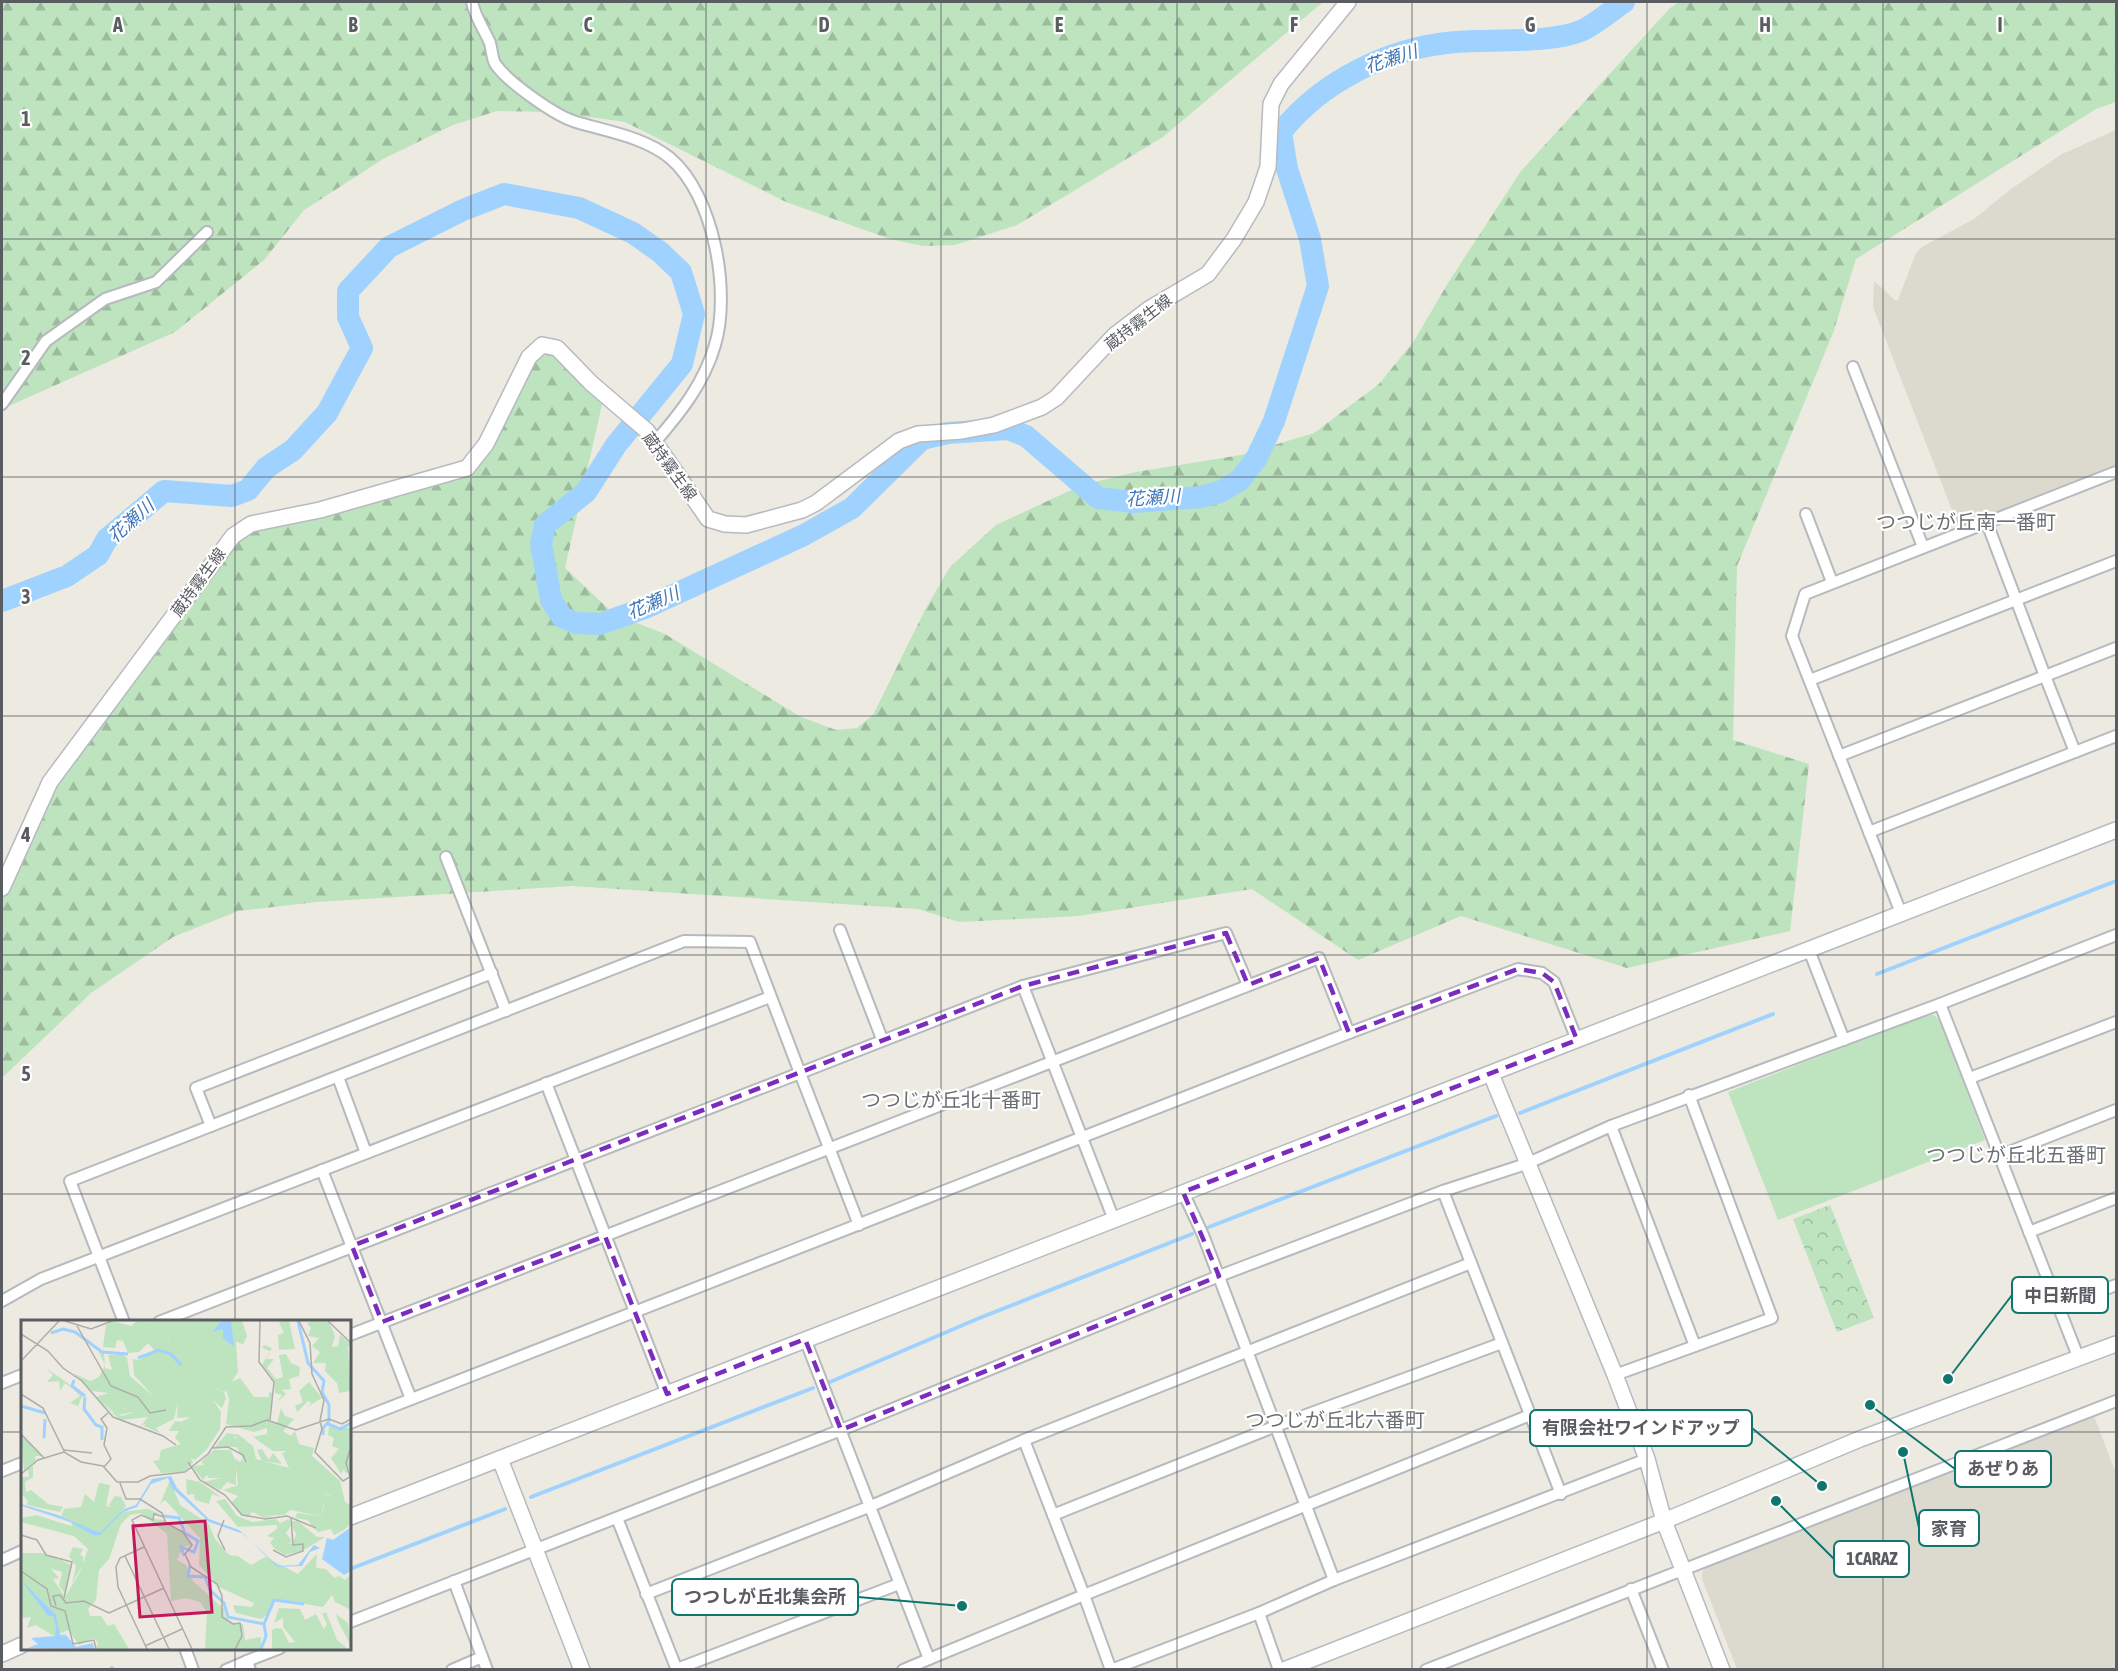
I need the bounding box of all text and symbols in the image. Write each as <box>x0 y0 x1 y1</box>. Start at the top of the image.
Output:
text: A <box>112 13 123 36</box>
text: B <box>348 13 358 36</box>
text: C <box>584 13 593 36</box>
text: D <box>818 13 830 36</box>
text: E <box>1055 13 1064 36</box>
text: F <box>1290 13 1298 36</box>
text: G <box>1525 13 1536 36</box>
text: H <box>1759 13 1771 36</box>
text: I <box>1997 13 2003 36</box>
water label: 花瀬川 <box>1362 40 1422 77</box>
text: 1 <box>21 107 31 130</box>
street label: 蔵持霧生線 <box>1101 290 1175 354</box>
text: 2 <box>21 346 31 369</box>
street label: 蔵持霧生線 <box>639 428 701 504</box>
water label: 花瀬川 <box>1125 485 1183 510</box>
water label: 花瀬川 <box>104 493 159 546</box>
district label: つつじが丘南一番町 <box>1876 510 2056 533</box>
street label: 蔵持霧生線 <box>167 544 229 620</box>
water label: 花瀬川 <box>624 582 684 623</box>
text: 3 <box>21 585 31 608</box>
text: 4 <box>20 823 31 846</box>
text: 5 <box>21 1062 31 1085</box>
district label: つつじが丘北十番町 <box>861 1088 1041 1111</box>
district label: つつじが丘北五番町 <box>1926 1143 2106 1166</box>
callout: 中日新聞 <box>2012 1277 2108 1313</box>
text: 中日新聞 <box>2024 1285 2096 1306</box>
inset map <box>21 1320 351 1650</box>
district label: つつじが丘北六番町 <box>1245 1408 1425 1431</box>
callout: 有限会社ワインドアップ <box>1530 1410 1752 1446</box>
text: 有限会社ワインドアップ <box>1542 1417 1740 1438</box>
callout: あぜりあ <box>1955 1451 2051 1487</box>
text: あぜりあ <box>1967 1458 2039 1479</box>
callout: 家育 <box>1919 1510 1979 1546</box>
text: 家育 <box>1931 1518 1967 1539</box>
callout: 1CARAZ <box>1834 1541 1909 1577</box>
text: 1CARAZ <box>1846 1548 1899 1569</box>
callout: つつしが丘北集会所 <box>672 1579 858 1615</box>
text: つつしが丘北集会所 <box>684 1586 846 1607</box>

